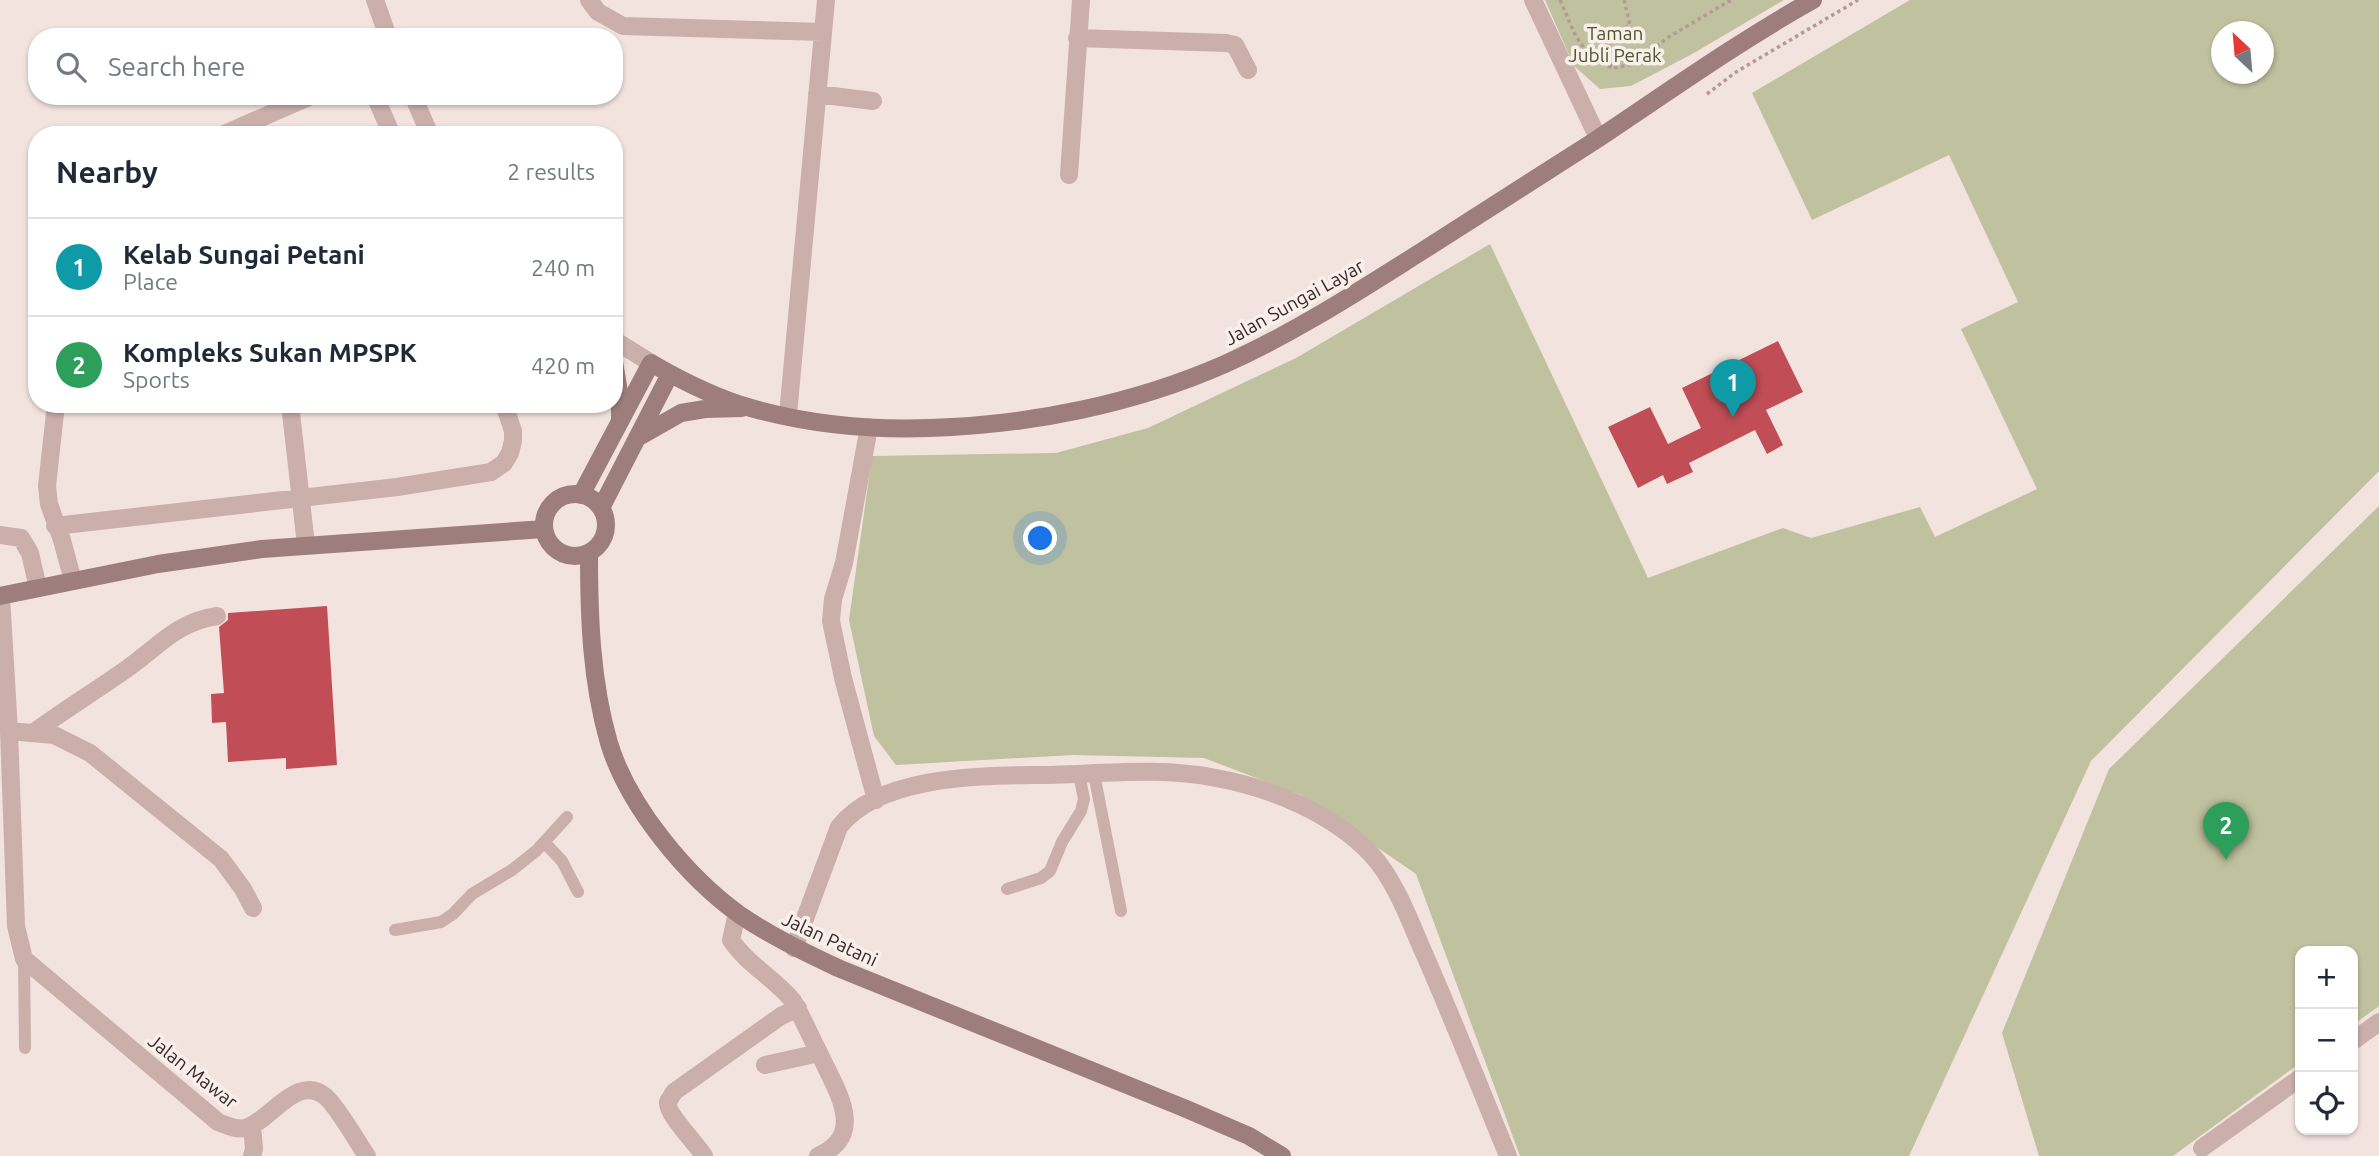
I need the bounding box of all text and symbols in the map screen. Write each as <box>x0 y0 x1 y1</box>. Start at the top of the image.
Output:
north arrow <box>2211 21 2274 84</box>
park label: Taman Jubli Perak <box>1568 22 1662 66</box>
search box <box>28 28 623 105</box>
icon: search <box>52 48 90 86</box>
text: Search here <box>108 52 245 81</box>
text: Nearby <box>56 155 158 189</box>
text: 2 results <box>507 159 595 184</box>
text: Kelab Sungai Petani <box>123 240 365 269</box>
text: 1 <box>73 255 85 280</box>
text: 240 m <box>531 255 595 280</box>
street label: Jalan Sungai Layar <box>1220 255 1368 349</box>
text: Place <box>123 269 178 294</box>
text: Kompleks Sukan MPSPK <box>123 338 417 367</box>
text: 2 <box>73 353 85 378</box>
text: 420 m <box>531 353 595 378</box>
pin: 1 <box>1710 359 1756 417</box>
text: Sports <box>123 367 190 392</box>
your location <box>1023 521 1057 555</box>
pin: 2 <box>2203 802 2249 860</box>
street label: Jalan Patani <box>779 907 881 971</box>
map controls <box>2295 946 2358 1135</box>
button: + <box>2295 946 2358 1009</box>
button: − <box>2295 1009 2358 1072</box>
street label: Jalan Mawar <box>144 1029 242 1113</box>
button: locate <box>2295 1072 2358 1135</box>

